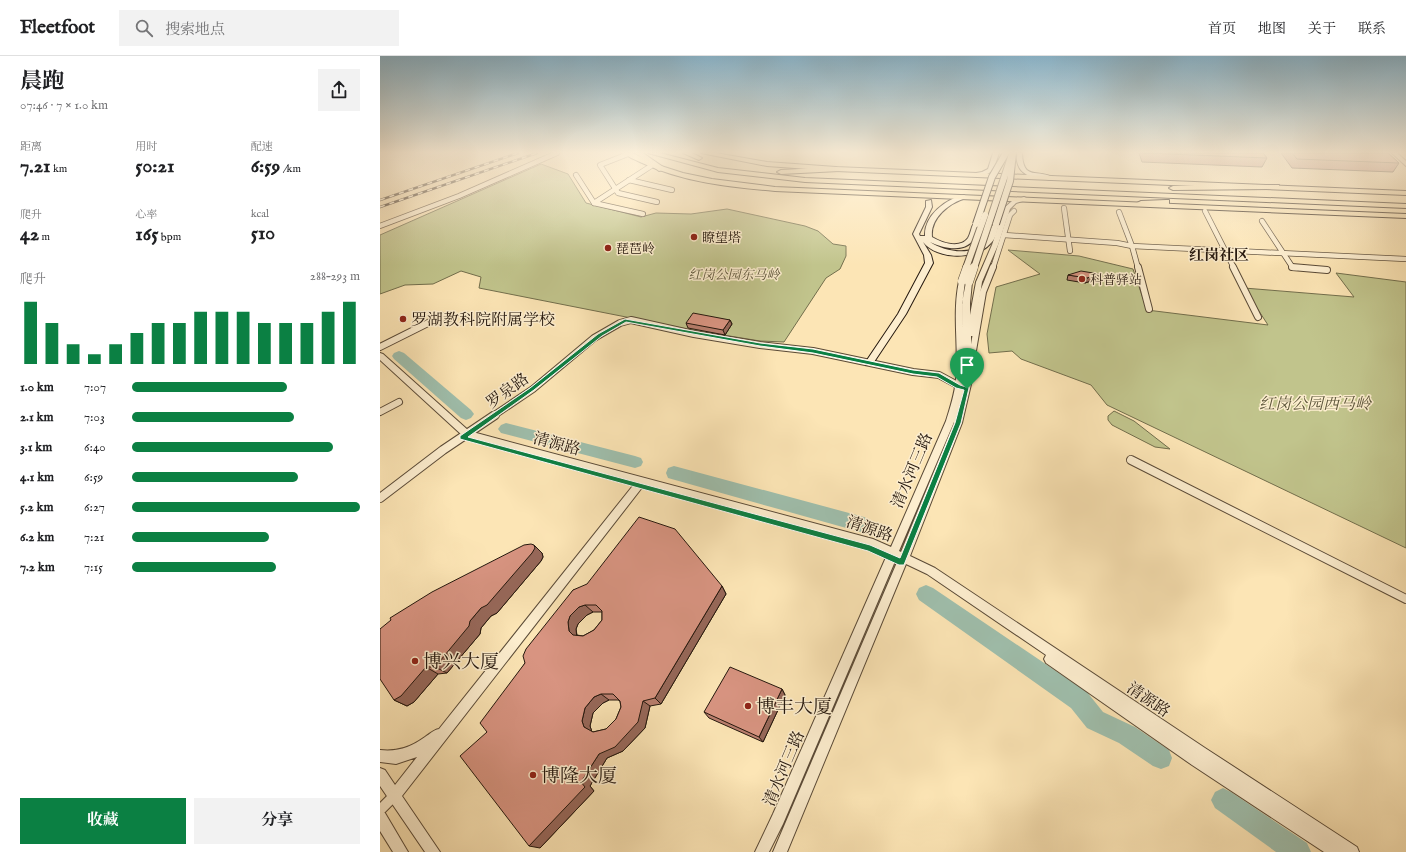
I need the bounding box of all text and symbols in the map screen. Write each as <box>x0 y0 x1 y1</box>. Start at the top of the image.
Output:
search box <box>119 10 399 46</box>
text: Fleetfoot <box>20 16 95 40</box>
icon: search <box>133 17 155 39</box>
text: 搜索地点 <box>165 20 225 39</box>
text: 首页 <box>1208 20 1236 38</box>
text: 地图 <box>1258 20 1286 38</box>
text: 关于 <box>1308 20 1336 38</box>
text: 联系 <box>1358 20 1386 38</box>
text: 晨跑 <box>20 68 64 96</box>
button: share <box>318 69 360 111</box>
text: 07:46 · 7 × 1.0 km <box>20 97 108 114</box>
text: 距离 <box>20 140 42 154</box>
text: 用时 <box>135 140 157 154</box>
text: 配速 <box>251 140 273 154</box>
text: 7.21 <box>20 154 50 179</box>
text: 50:21 <box>135 154 174 179</box>
text: 6:59 <box>251 154 280 179</box>
text: km <box>50 162 67 176</box>
text: /km <box>280 162 301 176</box>
text: kcal <box>251 207 269 221</box>
text: 爬升 <box>20 208 42 222</box>
text: 心率 <box>135 208 157 222</box>
text: 510 <box>251 221 275 246</box>
text: 42 <box>20 222 39 247</box>
text: 165 <box>135 222 158 247</box>
text: m <box>39 230 50 244</box>
text: bpm <box>158 230 181 244</box>
place label: 瞭望塔 <box>702 230 741 247</box>
marker: 瞭望塔 <box>689 232 699 242</box>
place label: 琵琶岭 <box>616 241 655 258</box>
marker: 琵琶岭 <box>603 243 613 253</box>
district label: 红岗社区 <box>1189 246 1249 265</box>
park label: 红岗公园东马岭 <box>688 267 780 284</box>
text: 288–293 m <box>310 268 360 285</box>
text: 爬升 <box>20 271 46 288</box>
place label: 科普驿站 <box>1090 272 1142 289</box>
marker: 科普驿站 <box>1077 274 1087 284</box>
place label: 罗湖教科院附属学校 <box>411 311 555 331</box>
marker: 罗湖教科院附属学校 <box>398 314 408 324</box>
pin <box>950 348 984 389</box>
icon: arrive <box>956 354 978 376</box>
street label: 罗泉路 <box>483 369 533 414</box>
text: 1.0 km <box>20 379 54 396</box>
text: 7:07 <box>84 379 106 396</box>
park label: 红岗公园西马岭 <box>1259 395 1373 415</box>
text: 2.1 km <box>20 409 54 426</box>
text: 7:03 <box>84 409 105 426</box>
street label: 清源路 <box>531 429 582 461</box>
street label: 清水河三路 <box>888 430 938 512</box>
text: 3.1 km <box>20 439 52 456</box>
text: 6:40 <box>84 439 106 456</box>
text: 4.1 km <box>20 469 54 486</box>
text: 6:59 <box>84 469 103 486</box>
text: 5.2 km <box>20 499 53 516</box>
text: 6:27 <box>84 499 105 516</box>
street label: 清源路 <box>843 513 895 547</box>
text: 6.2 km <box>20 529 54 546</box>
text: 7:21 <box>84 529 104 546</box>
text: 7.2 km <box>20 559 55 576</box>
text: 7:15 <box>84 559 103 576</box>
place label: 博兴大厦 <box>423 651 499 675</box>
marker: 博兴大厦 <box>410 656 420 666</box>
street label: 清源路 <box>1122 679 1173 722</box>
place label: 博丰大厦 <box>756 696 832 720</box>
marker: 博丰大厦 <box>743 701 753 711</box>
street label: 清水河三路 <box>760 728 810 810</box>
place label: 博隆大厦 <box>541 765 617 789</box>
marker: 博隆大厦 <box>528 770 538 780</box>
button: 收藏 <box>20 798 186 844</box>
button: 分享 <box>194 798 360 844</box>

